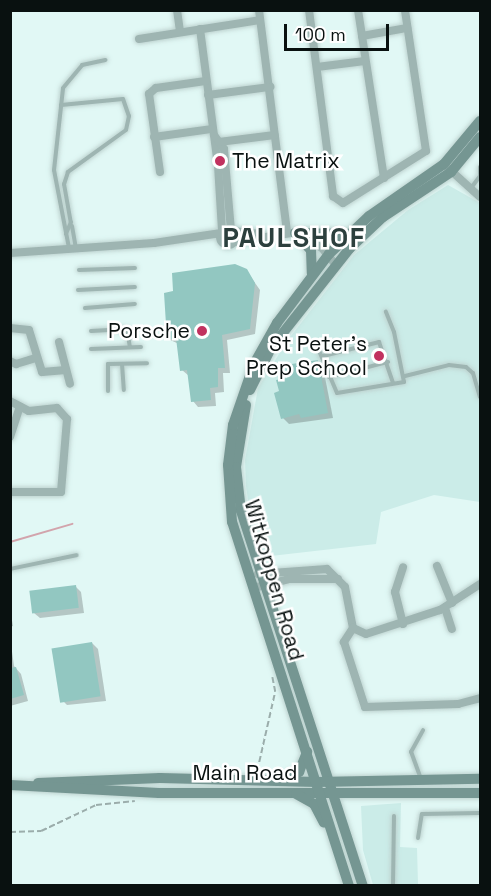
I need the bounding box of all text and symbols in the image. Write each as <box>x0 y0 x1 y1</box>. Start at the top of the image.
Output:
scale bar <box>287 12 392 50</box>
text: 100 m <box>295 23 346 46</box>
place label: The Matrix <box>232 148 340 174</box>
marker: The Matrix <box>213 154 227 168</box>
district label: PAULSHOF <box>222 222 366 254</box>
place label: Porsche <box>108 318 190 344</box>
marker: Porsche <box>195 324 209 338</box>
place label: St Peter's Prep School <box>246 331 367 381</box>
marker: St Peter's Prep School <box>372 349 386 363</box>
street label: Witkoppen Road <box>239 497 309 663</box>
street label: Main Road <box>192 760 298 786</box>

